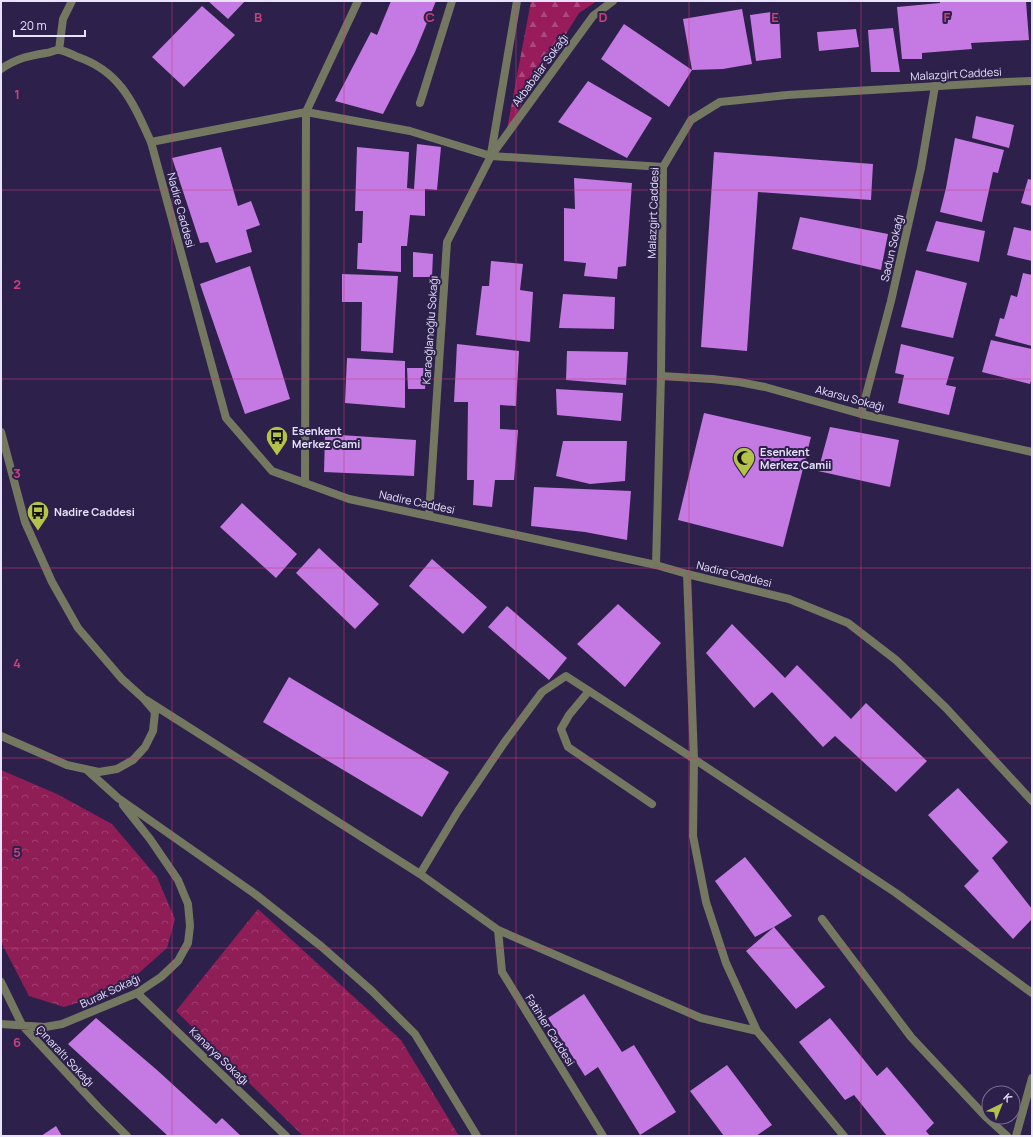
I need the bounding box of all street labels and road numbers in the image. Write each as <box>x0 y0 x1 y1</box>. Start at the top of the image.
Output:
street label: Akbabalar Sokağı <box>508 30 571 109</box>
street label: Malazgirt Caddesi <box>910 64 1002 83</box>
street label: Malazgirt Caddesi <box>643 167 662 259</box>
street label: Nadire Caddesi <box>164 171 199 249</box>
street label: Sadun Sokağı <box>876 213 907 283</box>
street label: Karaoğlanoğlu Sokağı <box>418 275 441 385</box>
street label: Akarsu Sokağı <box>814 381 886 414</box>
street label: Nadire Caddesi <box>378 486 456 517</box>
street label: Nadire Caddesi <box>695 557 773 590</box>
street label: Burak Sokağı <box>77 970 142 1011</box>
street label: Fatihler Caddesi <box>522 991 578 1068</box>
street label: Çınaraltı Sokağı <box>33 1022 98 1090</box>
street label: Kanarya Sokağı <box>186 1023 252 1088</box>

